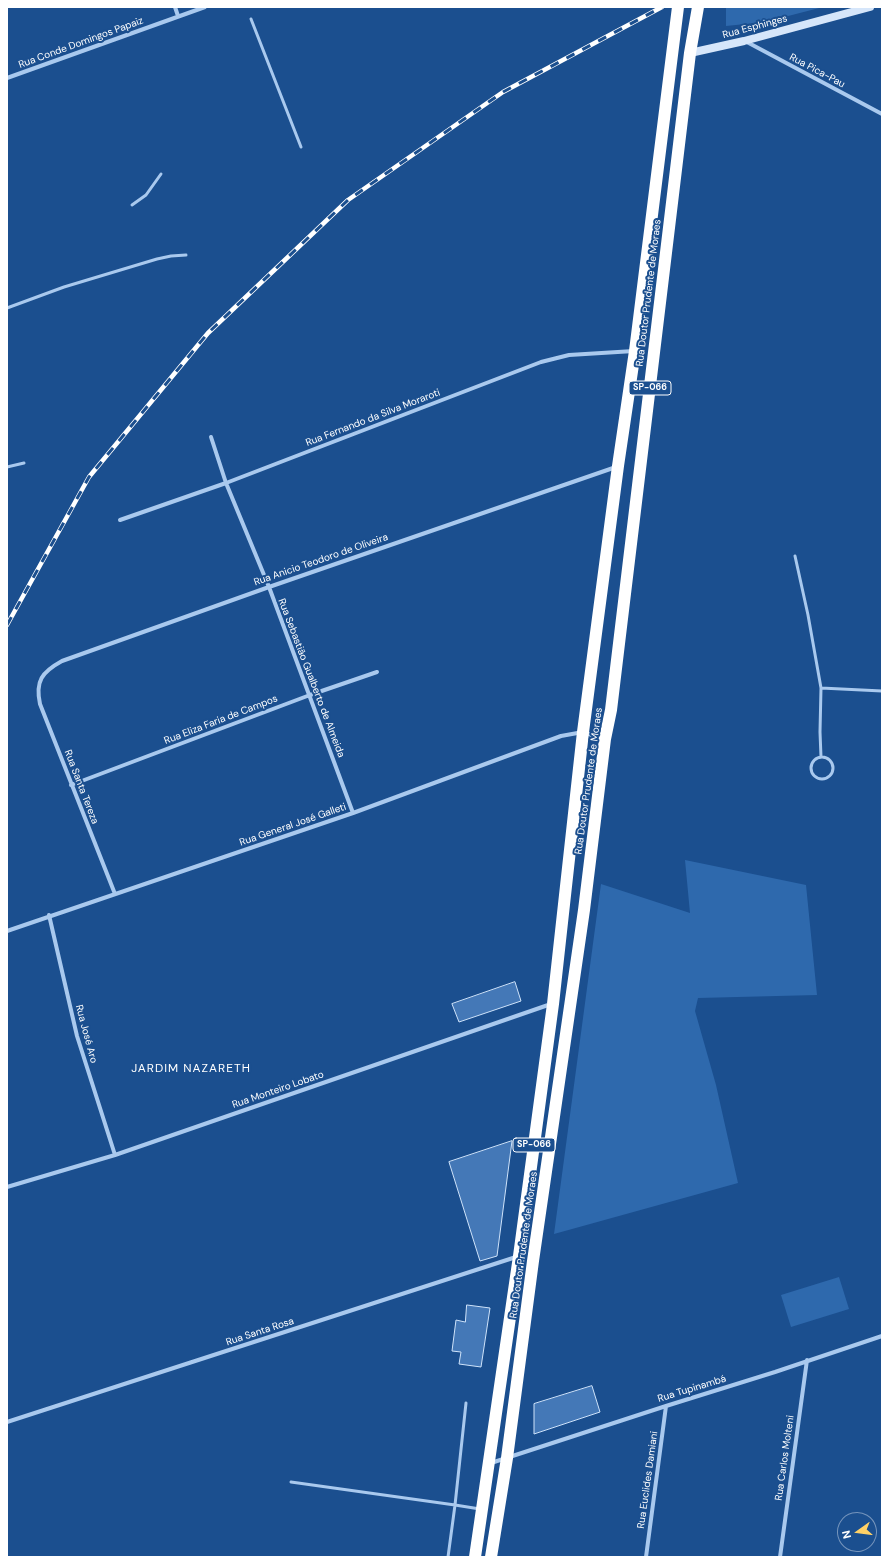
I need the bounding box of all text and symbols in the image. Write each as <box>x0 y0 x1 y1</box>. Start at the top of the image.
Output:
street label: Rua Esphinges <box>721 13 789 41</box>
street label: Rua Conde Domingos Papaiz <box>17 15 145 71</box>
street label: Rua Pica-Pau <box>787 51 847 91</box>
street label: Rua Doutor Prudente de Moraes <box>634 219 664 367</box>
road number: SP-066 <box>629 381 671 395</box>
street label: Rua Fernando da Silva Moraroti <box>304 387 442 449</box>
street label: Rua Anicio Teodoro de Oliveira <box>252 531 390 589</box>
street label: Rua Sebastião Gualberto de Almeida <box>275 597 347 759</box>
street label: Rua Eliza Faria de Campos <box>162 693 280 747</box>
street label: Rua Doutor Prudente de Moraes <box>573 707 605 855</box>
street label: Rua Santa Tereza <box>61 748 101 826</box>
street label: Rua General José Galleti <box>238 801 348 849</box>
street label: Rua José Aro <box>72 1003 100 1065</box>
district label: JARDIM NAZARETH <box>131 1062 251 1076</box>
street label: Rua Monteiro Lobato <box>231 1069 325 1111</box>
road number: SP-066 <box>513 1138 555 1152</box>
street label: Rua Doutor Prudente de Moraes <box>508 1171 540 1319</box>
street label: Rua Santa Rosa <box>224 1315 296 1349</box>
street label: Rua Tupinambá <box>656 1373 728 1405</box>
street label: Rua Carlos Molteni <box>773 1415 797 1501</box>
street label: Rua Euclides Damiani <box>635 1430 661 1530</box>
north arrow <box>837 1512 877 1552</box>
text: N <box>839 1529 854 1540</box>

